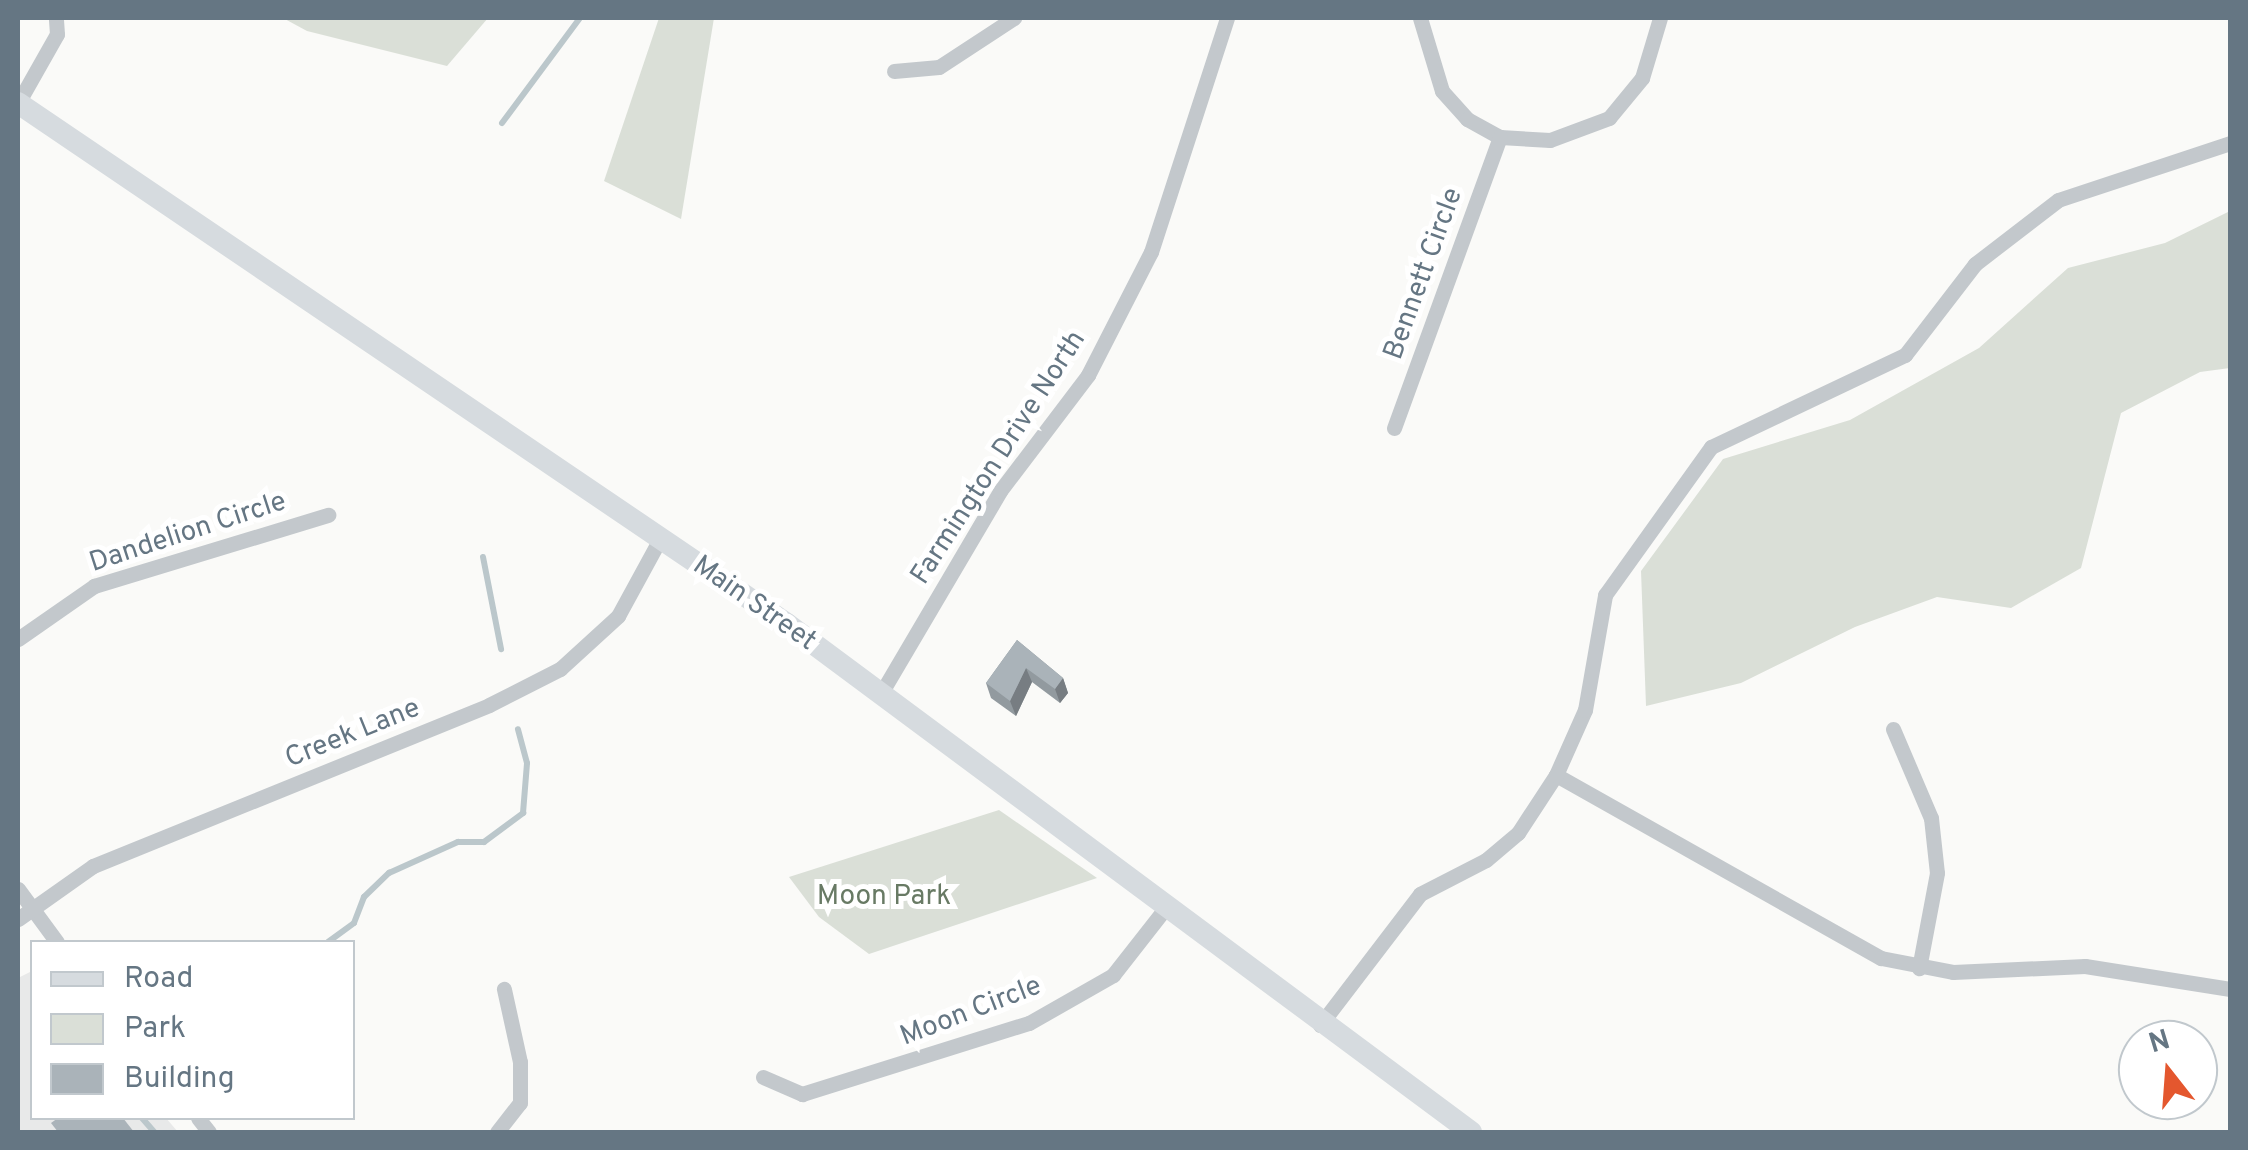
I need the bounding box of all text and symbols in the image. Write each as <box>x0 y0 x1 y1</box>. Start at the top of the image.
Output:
street label: Bennett Circle <box>1377 184 1471 364</box>
street label: Farmington Drive North <box>904 325 1094 591</box>
street label: Dandelion Circle <box>85 485 291 581</box>
street label: Main Street <box>686 549 822 659</box>
street label: Creek Lane <box>281 692 425 776</box>
park label: Moon Park <box>817 880 951 914</box>
legend <box>30 940 355 1120</box>
text: Road <box>124 961 193 998</box>
street label: Moon Circle <box>896 970 1046 1054</box>
text: Park <box>124 1011 186 1048</box>
north arrow <box>2118 1020 2218 1120</box>
text: N <box>2145 1023 2175 1063</box>
text: Building <box>124 1061 235 1098</box>

